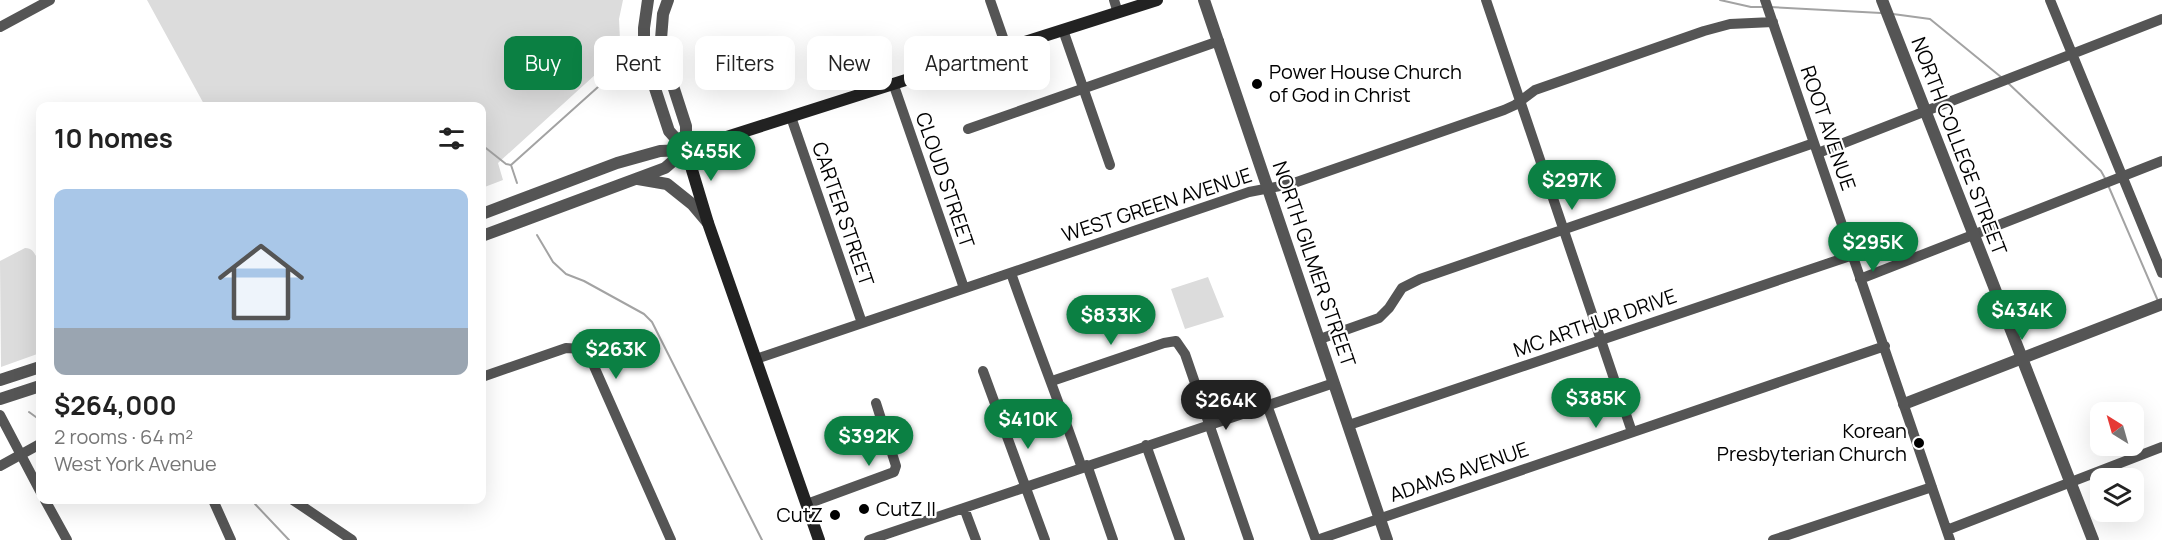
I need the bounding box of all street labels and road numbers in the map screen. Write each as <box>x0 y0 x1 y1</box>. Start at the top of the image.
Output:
street label: NORTH COLLEGE STREET <box>1905 33 2014 259</box>
street label: ROOT AVENUE <box>1794 62 1862 194</box>
street label: CLOUD STREET <box>910 108 981 251</box>
street label: CARTER STREET <box>806 138 881 290</box>
street label: NORTH GILMER STREET <box>1267 157 1362 370</box>
street label: WEST GREEN AVENUE <box>1058 161 1255 248</box>
street label: MC ARTHUR DRIVE <box>1510 282 1680 363</box>
street label: ADAMS AVENUE <box>1386 435 1532 508</box>

